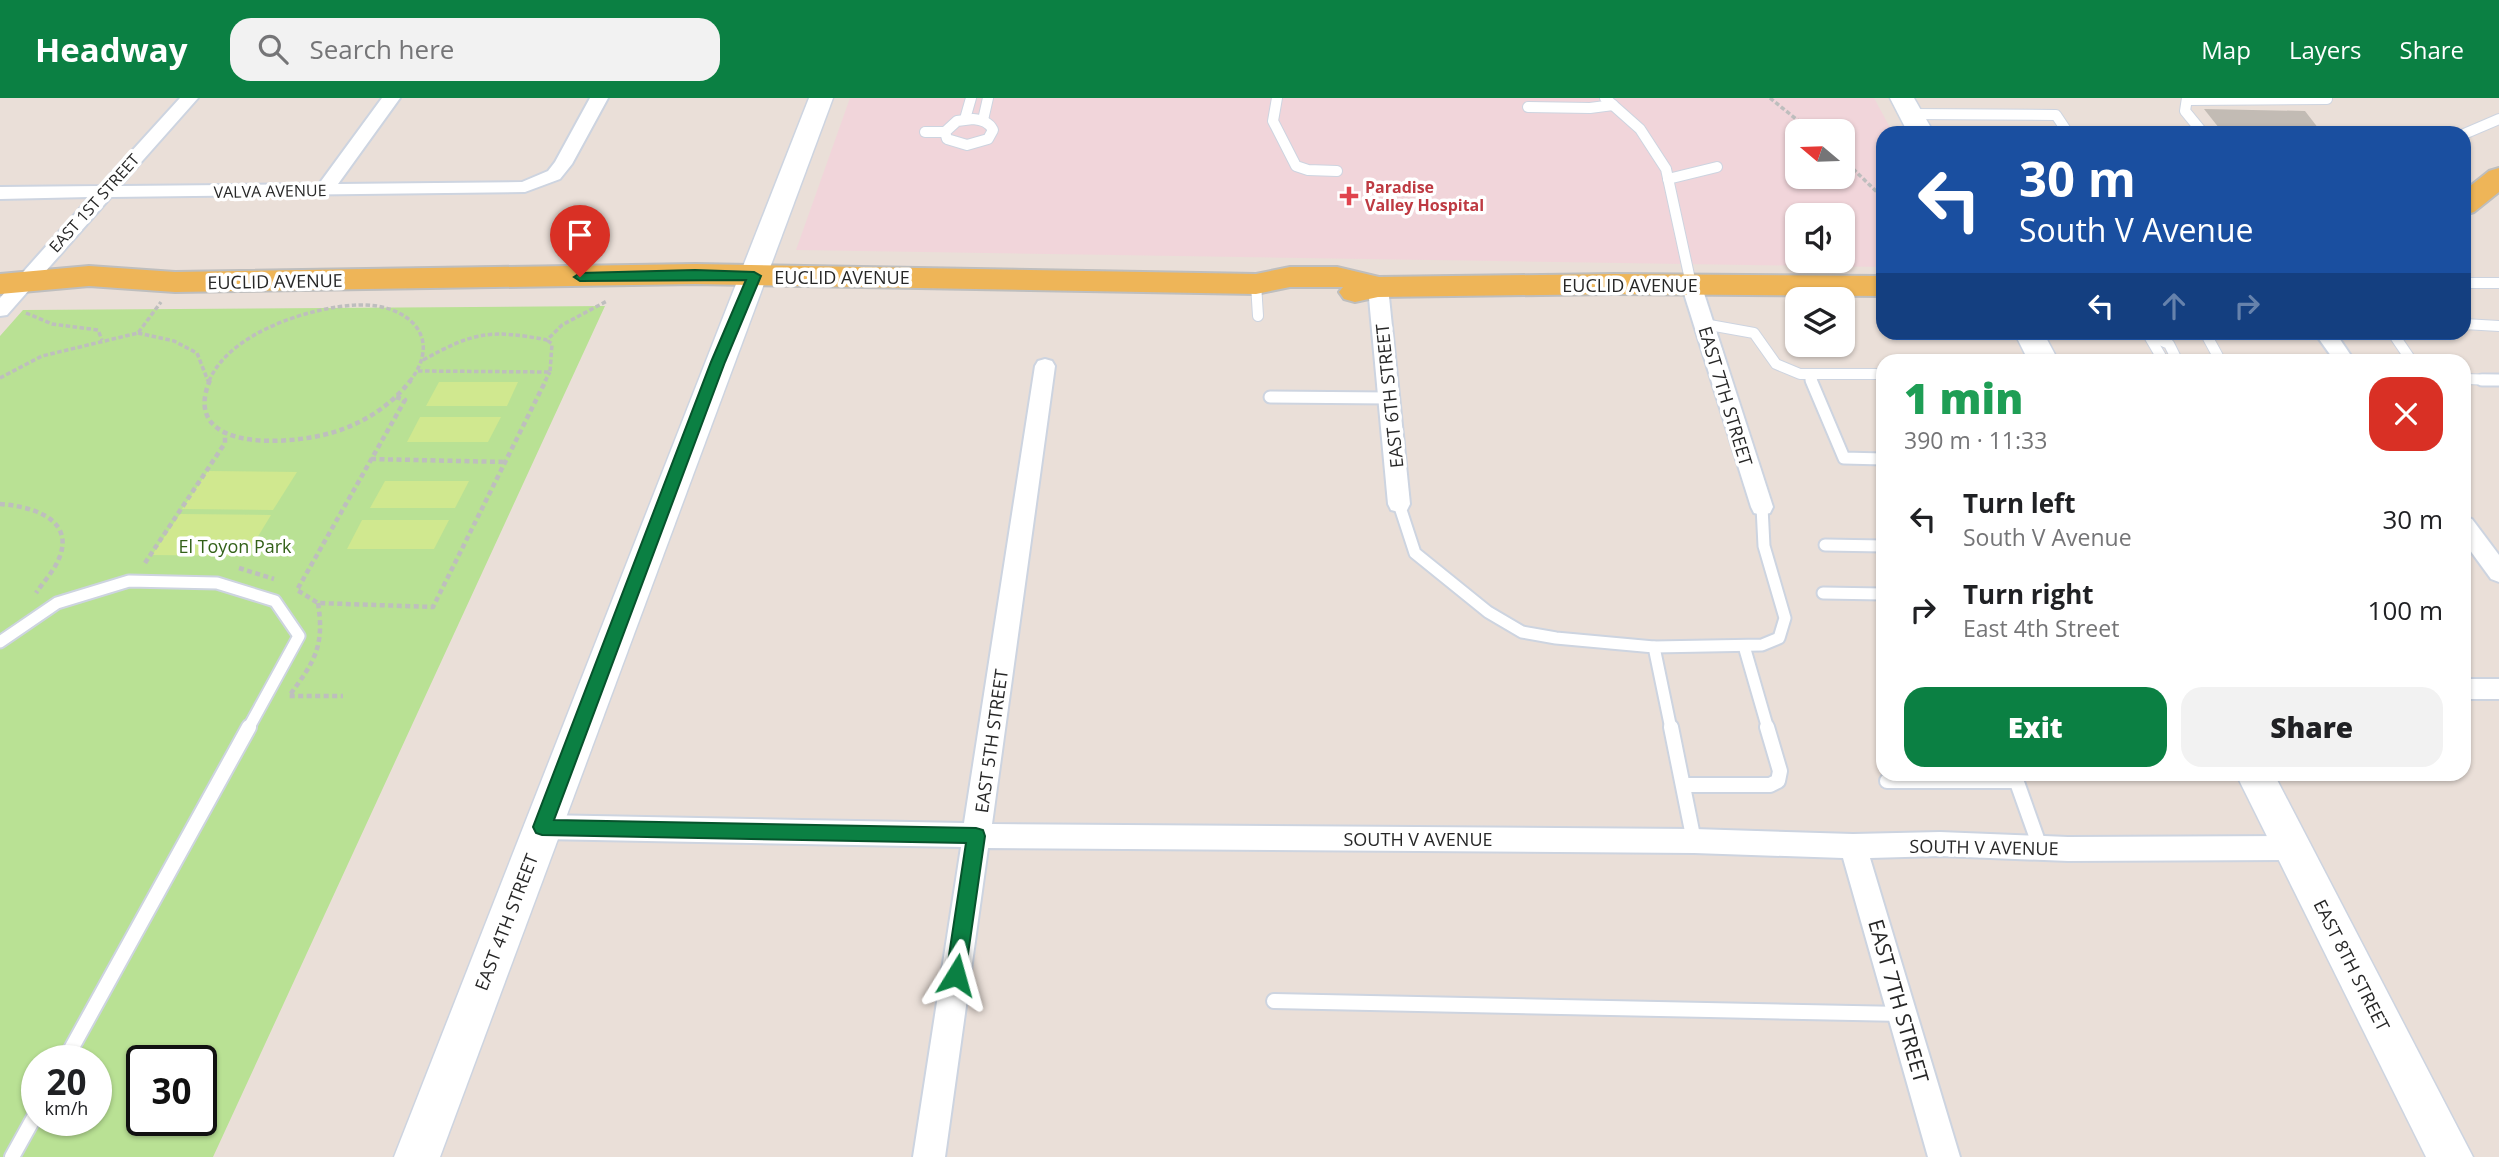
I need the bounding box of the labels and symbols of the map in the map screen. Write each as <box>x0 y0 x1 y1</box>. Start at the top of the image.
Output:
north arrow <box>1785 119 1855 189</box>
street label: EAST 1ST STREET <box>44 149 144 257</box>
place label: Paradise Valley Hospital <box>1365 176 1484 216</box>
street label: VALVA AVENUE <box>213 179 327 203</box>
marker: Paradise Valley Hospital <box>1339 186 1359 206</box>
pin <box>550 205 610 277</box>
street label: EUCLID AVENUE <box>774 265 910 289</box>
street label: EUCLID AVENUE <box>207 268 343 294</box>
street label: EUCLID AVENUE <box>1562 273 1698 297</box>
street label: EAST 6TH STREET <box>1369 323 1409 469</box>
street label: EAST 7TH STREET <box>1693 323 1759 469</box>
park label: El Toyon Park <box>178 534 292 558</box>
street label: EAST 5TH STREET <box>969 668 1013 814</box>
street label: SOUTH V AVENUE <box>1343 827 1493 851</box>
street label: SOUTH V AVENUE <box>1909 834 2059 860</box>
street label: EAST 4TH STREET <box>469 850 543 994</box>
street label: EAST 8TH STREET <box>2308 895 2396 1035</box>
street label: EAST 7TH STREET <box>1862 916 1936 1086</box>
position arrow <box>919 938 993 1012</box>
speed limit sign: 30 <box>126 1045 217 1136</box>

